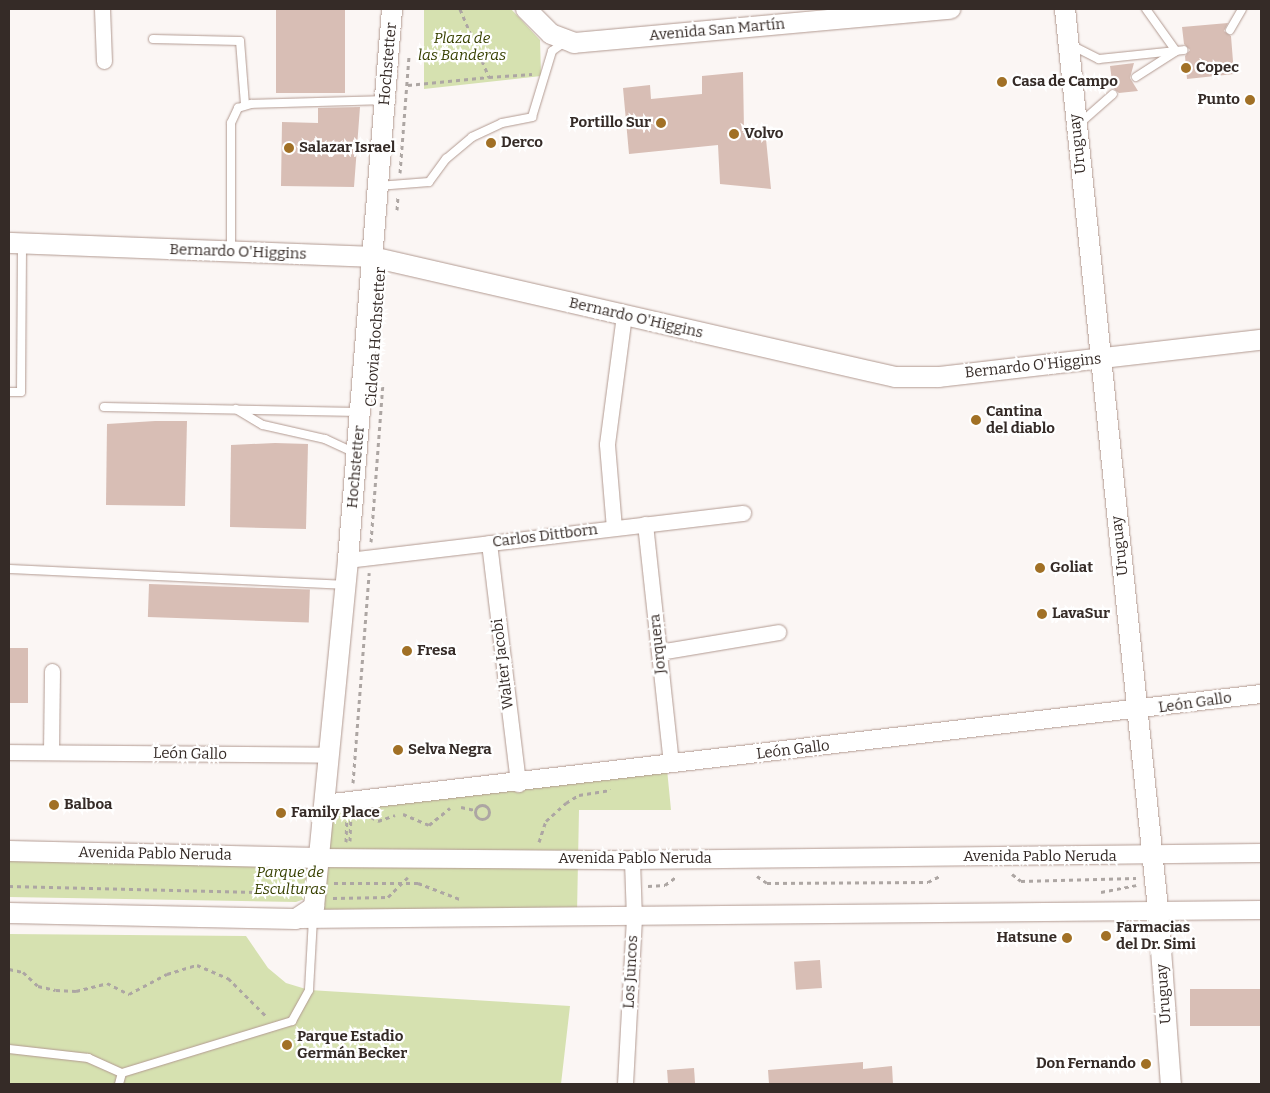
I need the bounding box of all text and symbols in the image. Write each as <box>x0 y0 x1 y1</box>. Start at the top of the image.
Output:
street label: Avenida San Martín <box>648 15 786 45</box>
street label: Hochstetter <box>375 22 401 106</box>
park label: Plaza de las Banderas <box>418 29 506 64</box>
place label: Copec <box>1196 59 1239 77</box>
marker: Copec <box>1180 62 1192 74</box>
place label: Casa de Campo <box>1012 73 1118 91</box>
marker: Casa de Campo <box>996 76 1008 88</box>
place label: Punto <box>1197 91 1240 109</box>
marker: Punto <box>1244 94 1256 106</box>
street label: Uruguay <box>1066 113 1090 175</box>
place label: Portillo Sur <box>570 114 651 132</box>
marker: Portillo Sur <box>655 117 667 129</box>
place label: Volvo <box>744 125 783 143</box>
marker: Volvo <box>728 128 740 140</box>
place label: Derco <box>501 134 543 152</box>
marker: Derco <box>485 137 497 149</box>
place label: Salazar Israel <box>299 139 395 157</box>
marker: Salazar Israel <box>283 142 295 154</box>
street label: Bernardo O'Higgins <box>169 241 307 263</box>
street label: Ciclovia Hochstetter <box>362 266 390 408</box>
street label: Bernardo O'Higgins <box>567 294 705 342</box>
street label: Bernardo O'Higgins <box>964 350 1102 382</box>
place label: Cantina del diablo <box>986 402 1055 437</box>
marker: Cantina del diablo <box>970 414 982 426</box>
street label: Hochstetter <box>343 425 369 509</box>
street label: Uruguay <box>1108 515 1132 577</box>
street label: Carlos Dittborn <box>491 521 599 551</box>
place label: Goliat <box>1050 559 1093 577</box>
marker: Goliat <box>1034 562 1046 574</box>
place label: LavaSur <box>1052 605 1110 623</box>
marker: LavaSur <box>1036 608 1048 620</box>
street label: Jorquera <box>646 613 670 675</box>
street label: Walter Jacobi <box>488 617 518 711</box>
place label: Fresa <box>417 642 456 660</box>
marker: Fresa <box>401 645 413 657</box>
street label: León Gallo <box>1157 689 1233 717</box>
street label: León Gallo <box>755 737 831 763</box>
place label: Selva Negra <box>408 741 492 759</box>
street label: León Gallo <box>153 744 227 764</box>
marker: Selva Negra <box>392 744 404 756</box>
place label: Balboa <box>64 796 112 814</box>
marker: Balboa <box>48 799 60 811</box>
place label: Family Place <box>291 804 380 822</box>
marker: Family Place <box>275 807 287 819</box>
street label: Avenida Pablo Neruda <box>78 844 232 864</box>
street label: Avenida Pablo Neruda <box>963 848 1117 866</box>
street label: Avenida Pablo Neruda <box>558 850 712 868</box>
park label: Parque de Esculturas <box>254 863 326 898</box>
place label: Farmacias del Dr. Simi <box>1116 918 1196 953</box>
place label: Hatsune <box>996 929 1057 947</box>
marker: Farmacias del Dr. Simi <box>1100 930 1112 942</box>
marker: Hatsune <box>1061 932 1073 944</box>
street label: Los Juncos <box>620 935 642 1009</box>
street label: Uruguay <box>1153 963 1175 1025</box>
place label: Parque Estadio Germán Becker <box>297 1027 407 1062</box>
marker: Parque Estadio Germán Becker <box>281 1039 293 1051</box>
place label: Don Fernando <box>1036 1055 1136 1073</box>
marker: Don Fernando <box>1140 1058 1152 1070</box>

